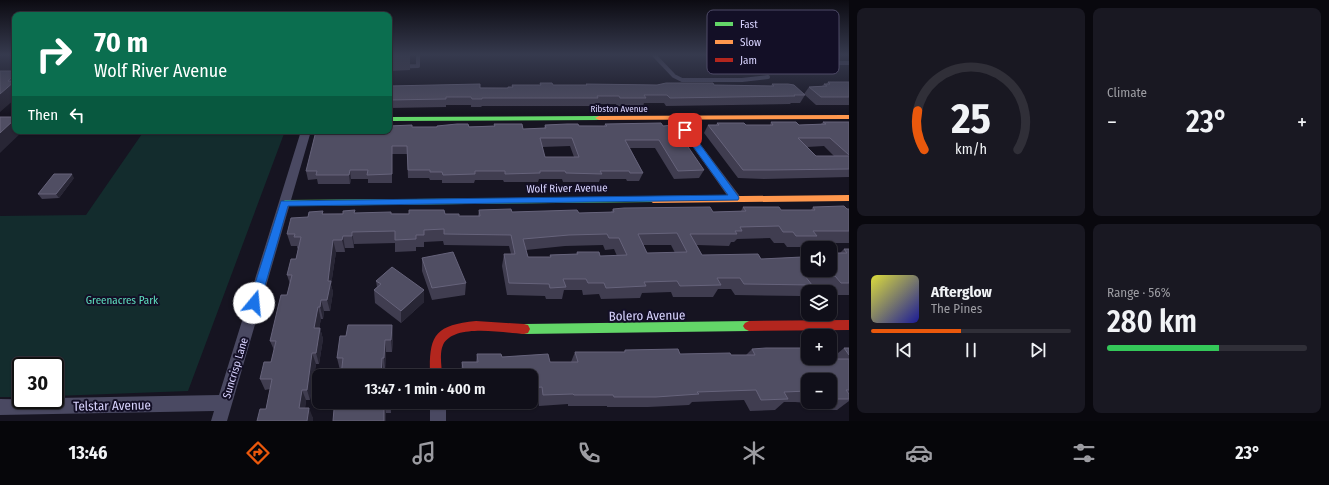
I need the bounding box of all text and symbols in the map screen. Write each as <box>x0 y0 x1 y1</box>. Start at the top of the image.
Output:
legend <box>707 10 839 74</box>
text: Fast <box>740 18 758 31</box>
text: 70 m <box>94 26 148 59</box>
icon: right <box>28 28 80 80</box>
text: Slow <box>740 36 761 49</box>
text: Jam <box>740 54 757 67</box>
text: Wolf River Avenue <box>94 60 227 82</box>
text: Climate <box>1107 85 1147 100</box>
text: 25 <box>950 94 991 144</box>
icon: left <box>66 104 88 126</box>
street label: Ribston Avenue <box>590 104 648 114</box>
text: 23° <box>1186 104 1228 140</box>
text: Then <box>28 106 58 124</box>
text: − <box>1107 109 1117 136</box>
text: + <box>1297 109 1307 136</box>
pin <box>668 113 702 147</box>
icon: arrive <box>674 119 696 141</box>
text: km/h <box>955 140 987 157</box>
street label: Wolf River Avenue <box>526 181 608 196</box>
map controls <box>801 241 837 409</box>
button: sound <box>801 241 837 277</box>
position arrow <box>233 282 275 324</box>
text: Afterglow <box>931 283 992 301</box>
button: layers <box>801 285 837 321</box>
text: Range · 56% <box>1107 285 1171 300</box>
park label: Greenacres Park <box>86 294 159 307</box>
text: The Pines <box>931 301 982 316</box>
text: 280 km <box>1107 304 1197 340</box>
street label: Bolero Avenue <box>608 307 686 324</box>
button: + <box>801 329 837 365</box>
street label: Suncrisp Lane <box>220 336 251 400</box>
icon: previous <box>893 339 915 361</box>
icon: pause <box>960 339 982 361</box>
icon: next <box>1027 339 1049 361</box>
speed limit sign: 30 <box>12 357 64 409</box>
button: − <box>801 373 837 409</box>
text: 13:47 · 1 min · 400 m <box>364 380 486 398</box>
street label: Telstar Avenue <box>73 397 151 414</box>
icon: directions <box>244 439 272 467</box>
icon: music <box>410 439 438 467</box>
icon: phone <box>575 439 603 467</box>
icon: climate <box>740 439 768 467</box>
icon: car <box>905 439 933 467</box>
icon: filters <box>1070 439 1098 467</box>
text: 13:46 <box>69 442 107 464</box>
text: 23° <box>1235 442 1260 464</box>

